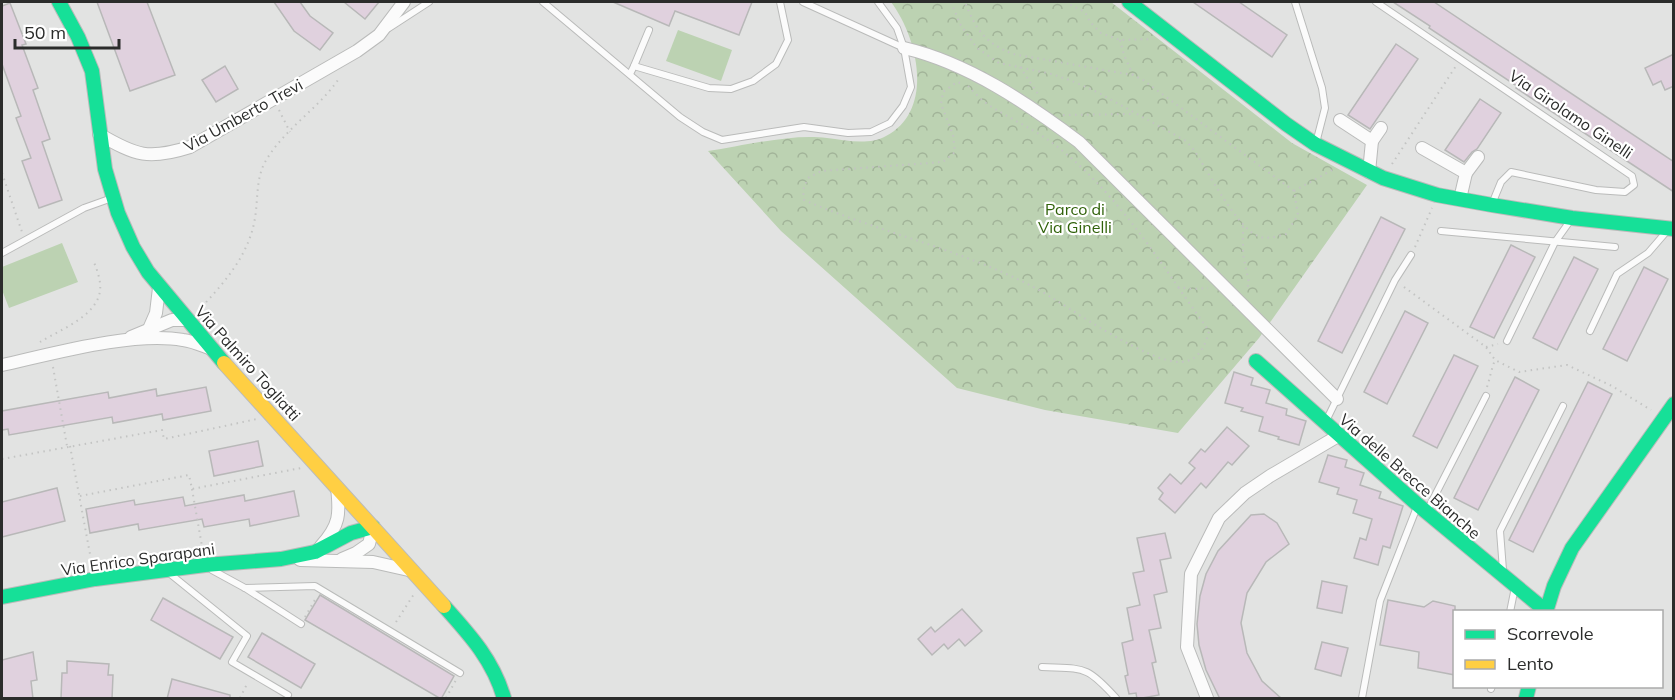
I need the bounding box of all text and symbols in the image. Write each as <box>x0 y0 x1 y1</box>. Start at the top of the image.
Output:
scale bar <box>15 12 118 50</box>
text: 50 m <box>24 21 66 44</box>
street label: Via Girolamo Ginelli <box>1505 65 1637 163</box>
street label: Via Umberto Trevi <box>180 74 306 156</box>
park label: Parco di Via Ginelli <box>1038 199 1112 237</box>
street label: Via Palmiro Togliatti <box>191 301 305 425</box>
street label: Via delle Brecce Bianche <box>1335 409 1485 543</box>
street label: Via Enrico Sparapani <box>60 538 216 580</box>
legend <box>1453 610 1663 688</box>
text: Scorrevole <box>1507 622 1594 645</box>
text: Lento <box>1507 652 1554 675</box>

